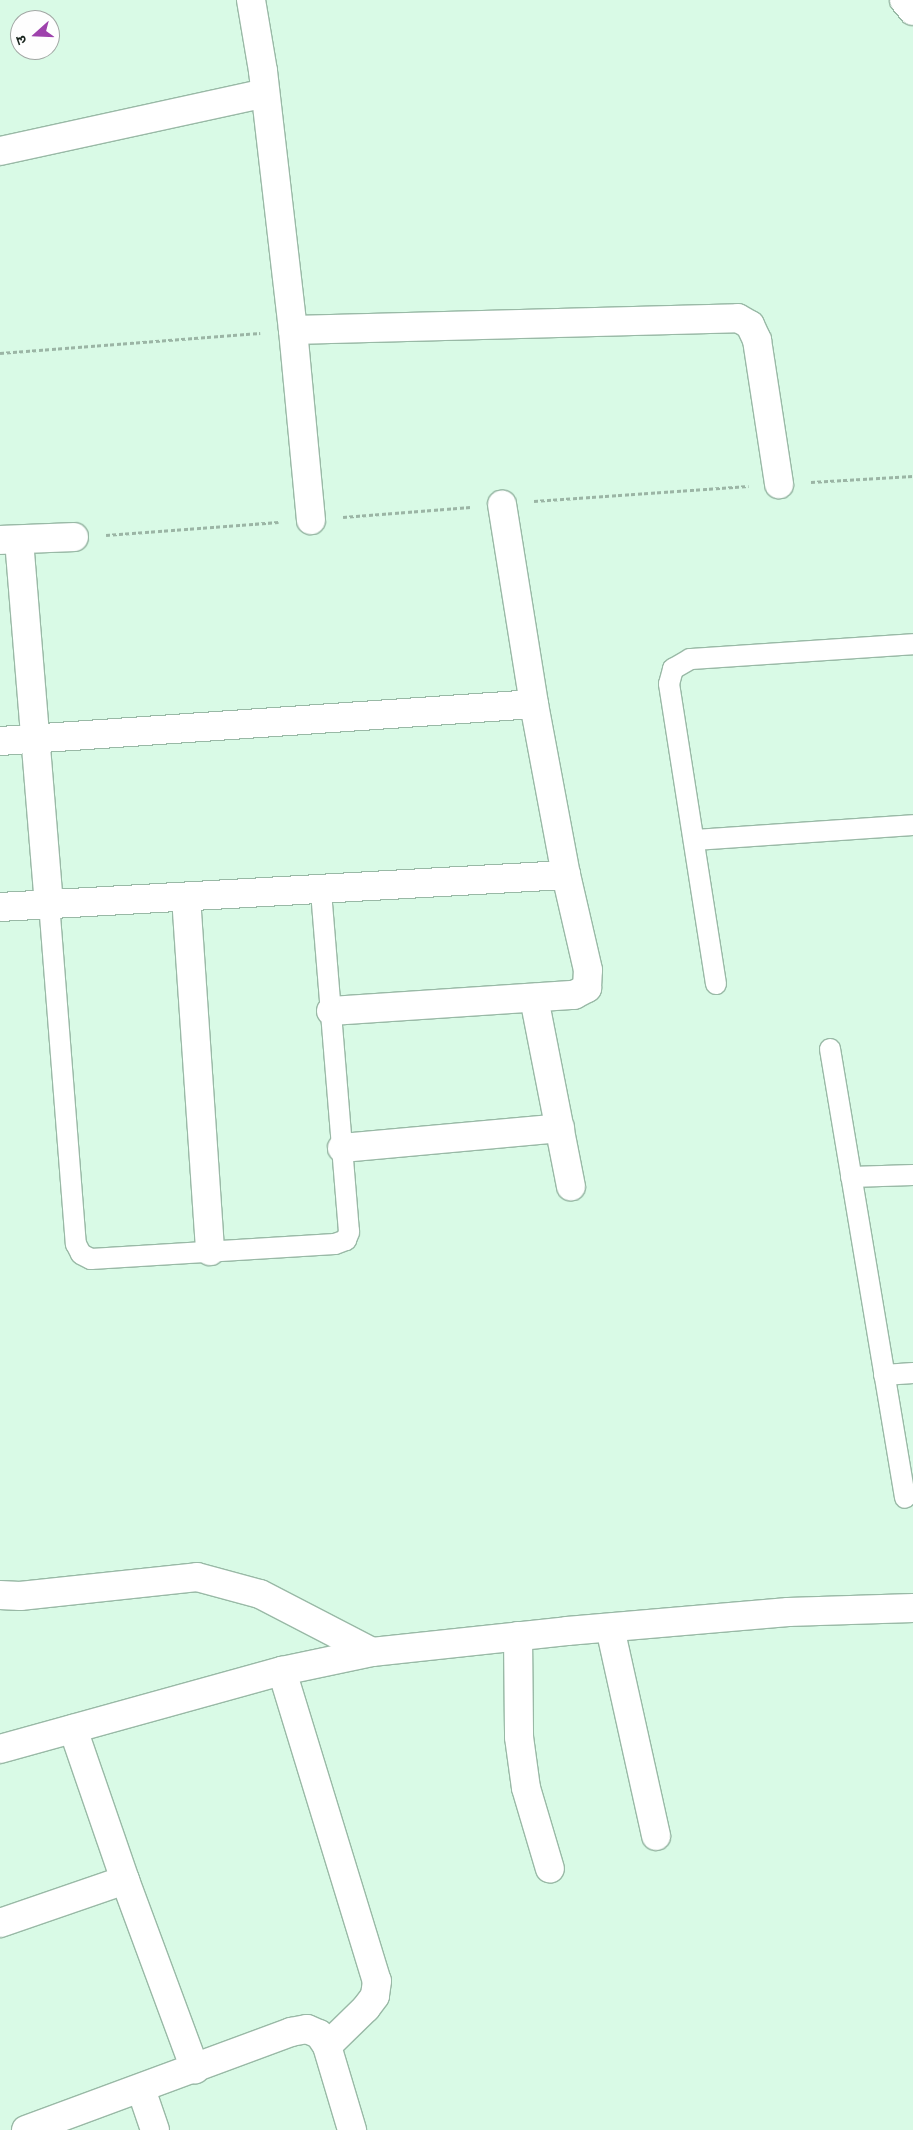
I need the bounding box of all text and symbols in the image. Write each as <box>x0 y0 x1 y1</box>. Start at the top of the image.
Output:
north arrow <box>10 10 60 60</box>
text: उ <box>12 33 31 47</box>

